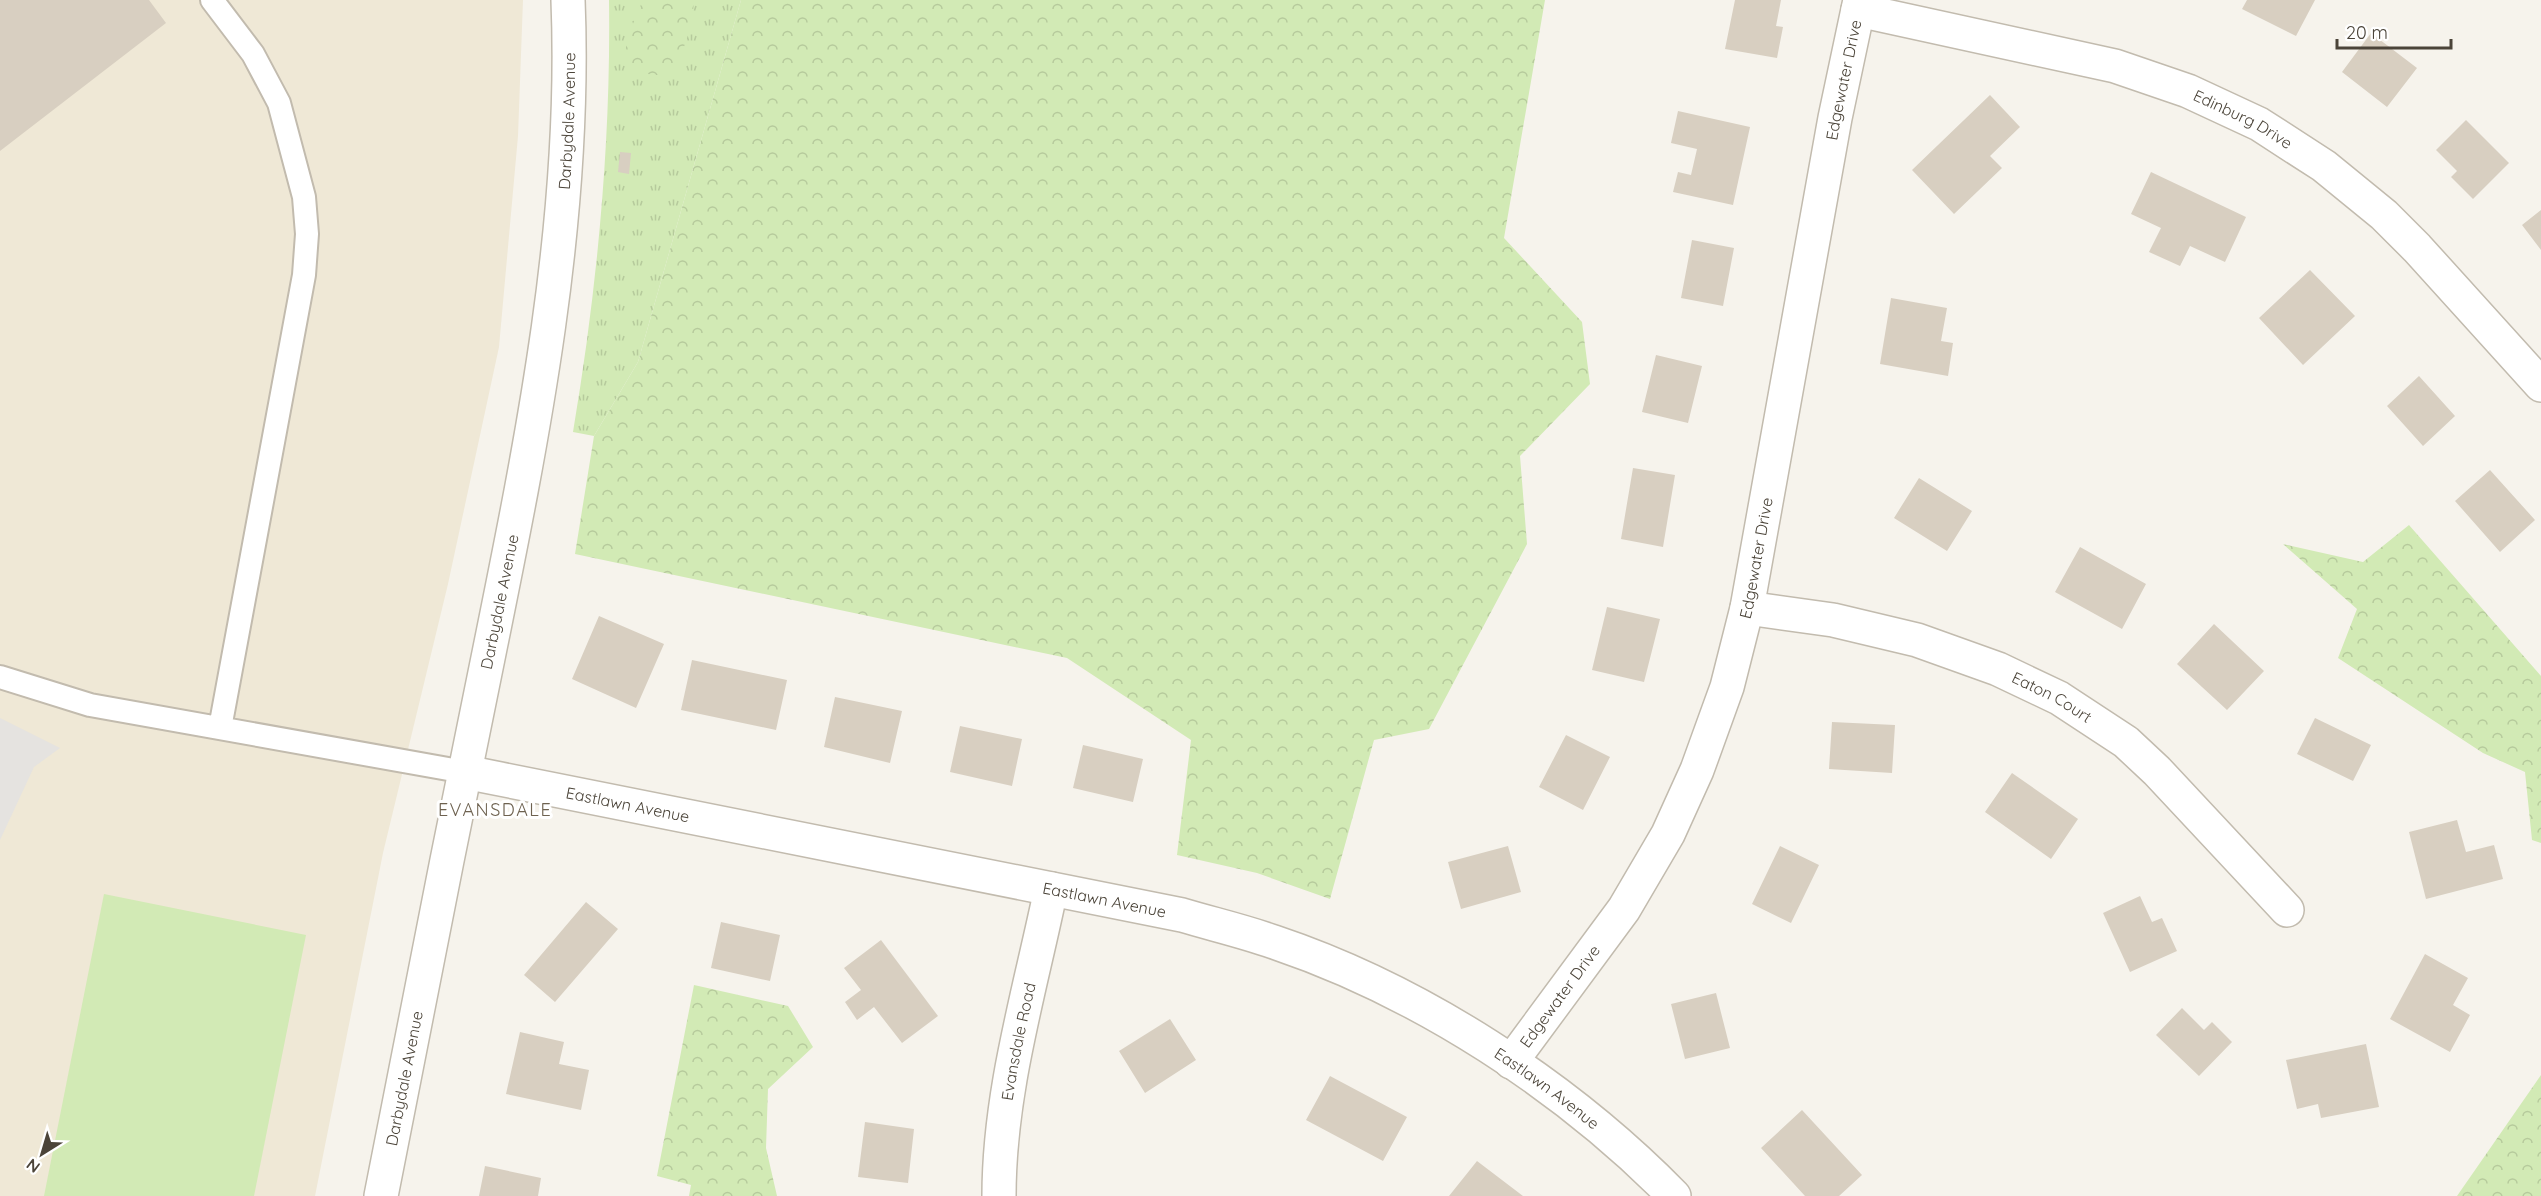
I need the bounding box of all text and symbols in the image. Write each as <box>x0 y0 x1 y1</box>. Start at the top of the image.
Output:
scale bar <box>2337 12 2451 50</box>
street label: Edgewater Drive <box>1821 18 1866 142</box>
text: 20 m <box>2346 21 2388 44</box>
street label: Darbydale Avenue <box>554 52 579 190</box>
street label: Edinburg Drive <box>2190 85 2296 153</box>
street label: Edgewater Drive <box>1735 496 1777 621</box>
street label: Darbydale Avenue <box>476 532 523 671</box>
street label: Eaton Court <box>2009 667 2096 727</box>
street label: Eastlawn Avenue <box>564 782 691 827</box>
district label: EVANSDALE <box>438 798 552 821</box>
street label: Eastlawn Avenue <box>1041 877 1168 922</box>
street label: Edgewater Drive <box>1515 941 1604 1051</box>
street label: Evansdale Road <box>997 981 1040 1102</box>
street label: Darbydale Avenue <box>381 1009 427 1148</box>
street label: Eastlawn Avenue <box>1491 1043 1604 1133</box>
north arrow <box>12 1124 72 1184</box>
text: N <box>22 1154 44 1178</box>

